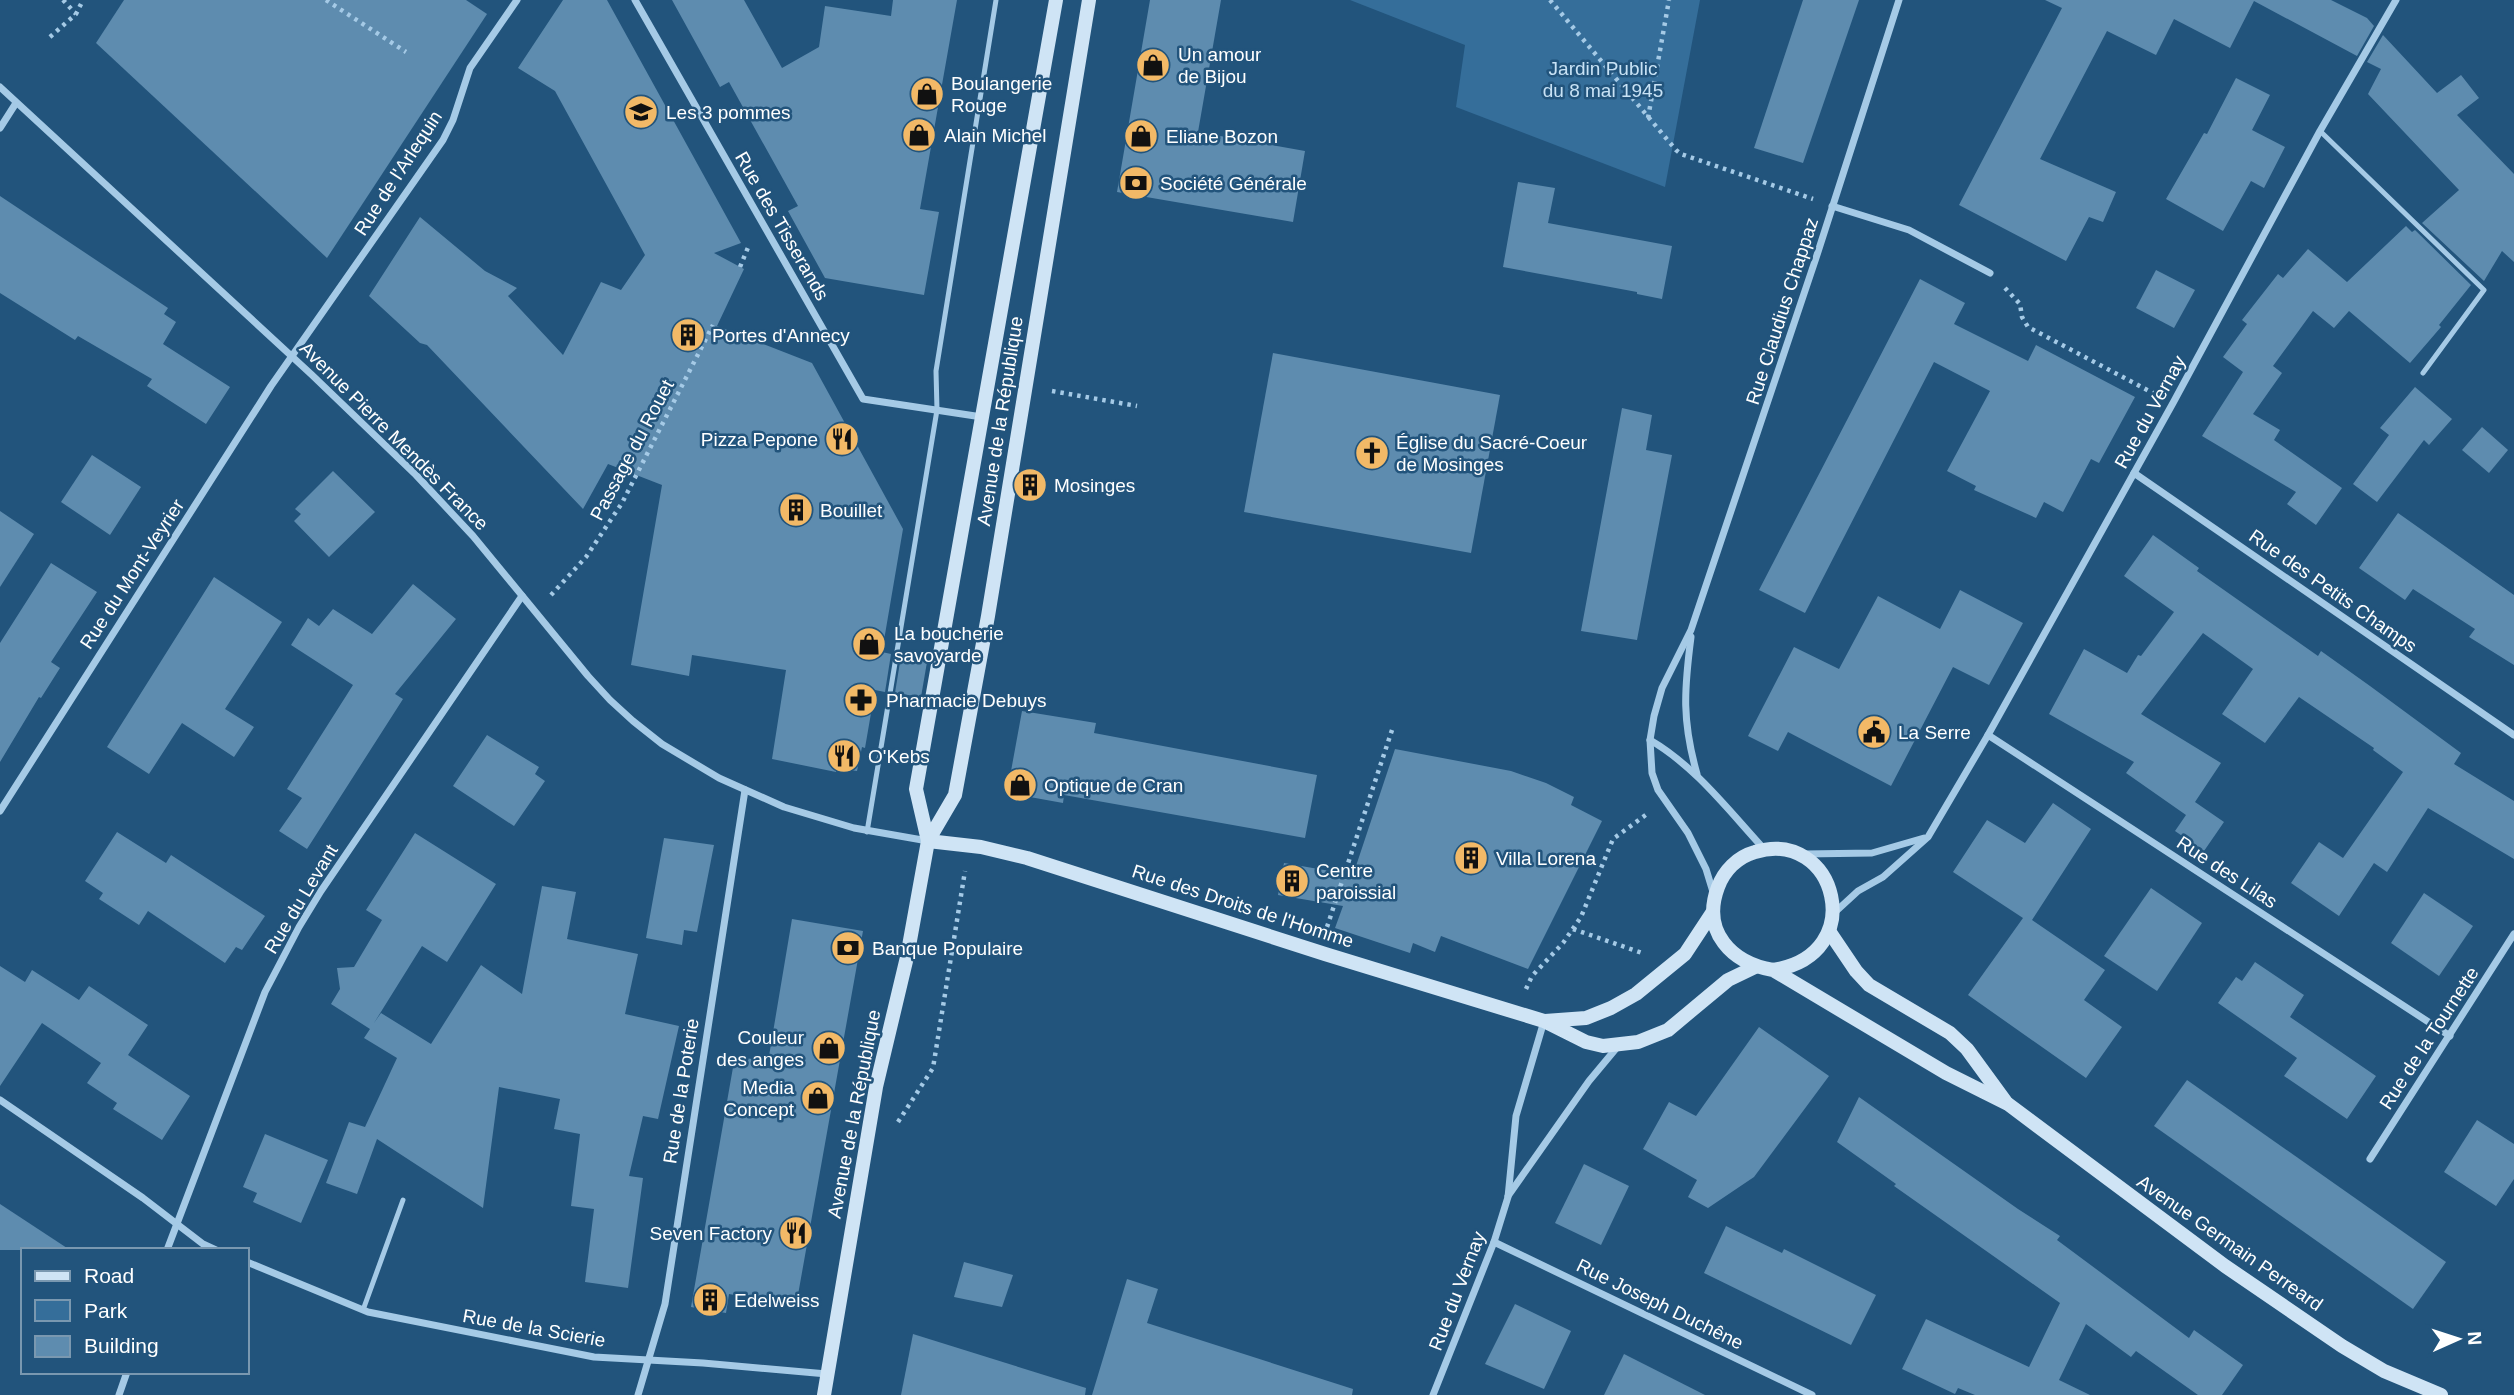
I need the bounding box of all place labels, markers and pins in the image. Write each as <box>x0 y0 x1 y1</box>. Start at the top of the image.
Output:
place label: Un amour de Bijou <box>1178 44 1262 87</box>
shop icon: Un amour de Bijou <box>1134 46 1172 84</box>
place label: Boulangerie Rouge <box>951 73 1052 116</box>
shop icon: Boulangerie Rouge <box>908 75 946 113</box>
school or university icon: Les 3 pommes <box>622 93 660 131</box>
place label: Les 3 pommes <box>666 102 791 123</box>
shop icon: Alain Michel <box>900 116 938 154</box>
shop icon: Eliane Bozon <box>1122 117 1160 155</box>
place label: Alain Michel <box>944 125 1046 146</box>
place label: Eliane Bozon <box>1166 126 1278 147</box>
bank icon: Société Générale <box>1117 164 1155 202</box>
place label: Société Générale <box>1160 173 1307 194</box>
building icon: Portes d'Annecy <box>669 316 707 354</box>
place label: Portes d'Annecy <box>712 325 850 346</box>
restaurant icon: Pizza Pepone <box>823 420 861 458</box>
place label: Pizza Pepone <box>701 429 818 450</box>
place label: Église du Sacré-Coeur de Mosinges <box>1396 432 1588 475</box>
church icon: Église du Sacré-Coeur de Mosinges <box>1353 434 1391 472</box>
building icon: Mosinges <box>1011 466 1049 504</box>
place label: Mosinges <box>1054 475 1135 496</box>
building icon: Bouillet <box>777 491 815 529</box>
place label: Bouillet <box>820 500 883 521</box>
place label: La boucherie savoyarde <box>894 623 1004 666</box>
shop icon: La boucherie savoyarde <box>850 625 888 663</box>
pharmacy icon: Pharmacie Debuys <box>842 681 880 719</box>
place label: Pharmacie Debuys <box>886 690 1047 711</box>
public building icon: La Serre <box>1855 713 1893 751</box>
place label: La Serre <box>1898 722 1971 743</box>
restaurant icon: O'Kebs <box>825 737 863 775</box>
place label: O'Kebs <box>868 746 930 767</box>
shop icon: Optique de Cran <box>1001 766 1039 804</box>
place label: Optique de Cran <box>1044 775 1183 796</box>
building icon: Villa Lorena <box>1452 839 1490 877</box>
place label: Villa Lorena <box>1496 848 1596 869</box>
place label: Centre paroissial <box>1316 860 1396 903</box>
building icon: Centre paroissial <box>1273 862 1311 900</box>
bank icon: Banque Populaire <box>829 929 867 967</box>
place label: Banque Populaire <box>872 938 1023 959</box>
place label: Couleur des anges <box>716 1027 805 1070</box>
shop icon: Couleur des anges <box>810 1029 848 1067</box>
place label: Media Concept <box>723 1077 795 1120</box>
shop icon: Media Concept <box>799 1079 837 1117</box>
restaurant icon: Seven Factory <box>777 1214 815 1252</box>
place label: Seven Factory <box>650 1223 772 1244</box>
building icon: Edelweiss <box>691 1281 729 1319</box>
place label: Edelweiss <box>734 1290 820 1311</box>

